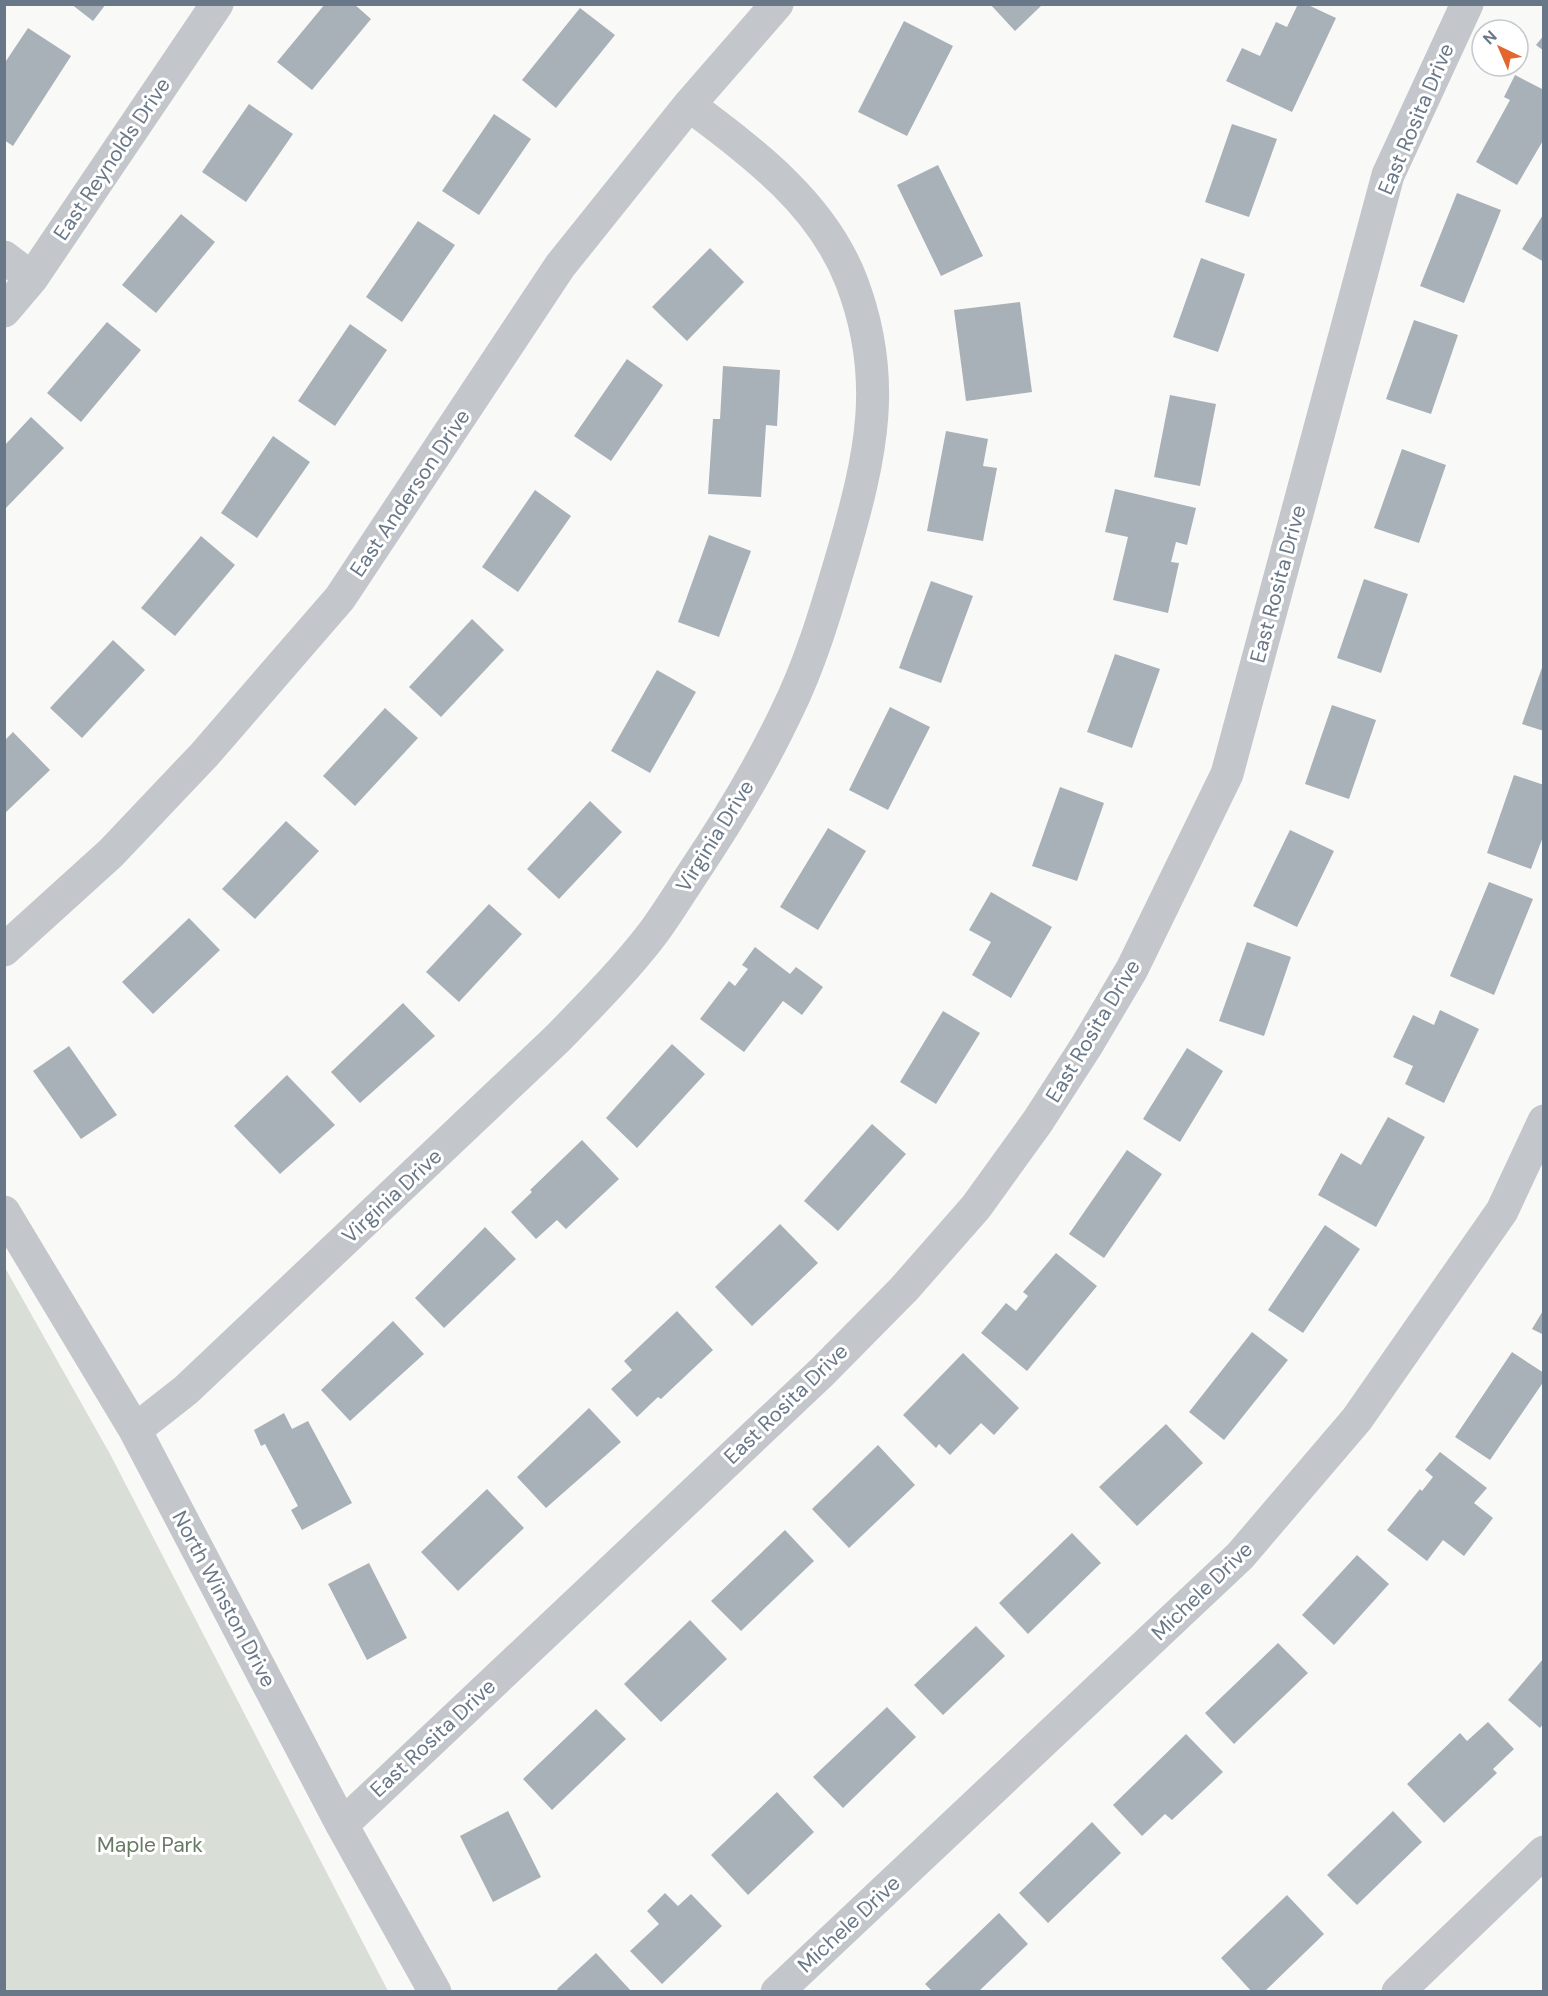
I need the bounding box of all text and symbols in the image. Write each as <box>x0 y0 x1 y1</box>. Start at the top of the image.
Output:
north arrow <box>1470 18 1530 78</box>
text: N <box>1478 26 1501 49</box>
street label: East Rosita Drive <box>1371 39 1461 199</box>
street label: East Reynolds Drive <box>47 72 177 246</box>
street label: East Anderson Drive <box>343 404 477 582</box>
street label: East Rosita Drive <box>1244 502 1313 666</box>
street label: Virginia Drive <box>669 775 761 897</box>
street label: East Rosita Drive <box>1039 954 1147 1108</box>
street label: Virginia Drive <box>336 1142 448 1250</box>
street label: East Rosita Drive <box>718 1338 854 1470</box>
street label: North Winston Drive <box>166 1506 282 1692</box>
street label: Michele Drive <box>1145 1536 1259 1646</box>
street label: East Rosita Drive <box>364 1672 502 1803</box>
park label: Maple Park <box>97 1831 203 1859</box>
street label: Michele Drive <box>792 1869 906 1979</box>

